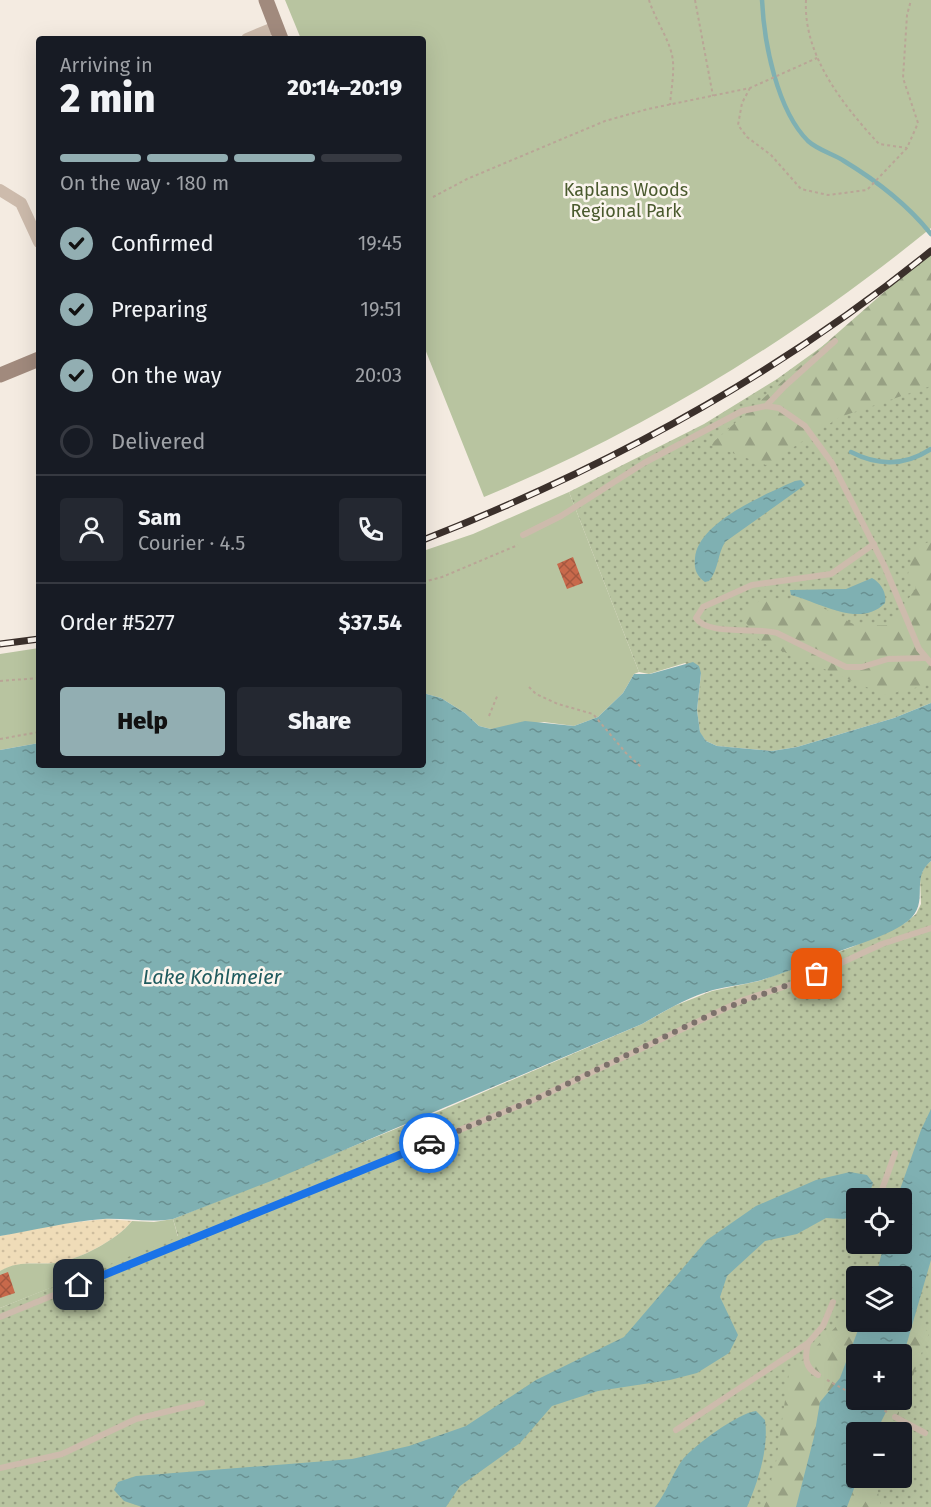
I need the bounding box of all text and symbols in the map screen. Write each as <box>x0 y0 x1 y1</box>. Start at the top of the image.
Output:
text: Arriving in <box>60 53 153 77</box>
text: 20:14–20:19 <box>287 74 402 101</box>
text: 2 min <box>60 76 156 122</box>
text: On the way · 180 m <box>60 171 229 195</box>
park label: Kaplans Woods Regional Park <box>564 179 688 222</box>
icon: check <box>60 227 93 260</box>
text: Confirmed <box>111 230 214 257</box>
text: 19:45 <box>358 231 402 255</box>
icon: check <box>60 293 93 326</box>
text: Preparing <box>111 296 207 323</box>
text: 19:51 <box>360 297 402 321</box>
icon: check <box>60 359 93 392</box>
text: On the way <box>111 362 222 389</box>
text: 20:03 <box>355 363 402 387</box>
text: Delivered <box>111 428 206 455</box>
button: person <box>60 498 123 561</box>
button: phone <box>339 498 402 561</box>
text: Sam <box>138 504 181 531</box>
text: Courier · 4.5 <box>138 531 245 555</box>
text: Order #5277 <box>60 609 175 636</box>
text: $37.54 <box>339 609 402 636</box>
button: Help <box>60 687 225 756</box>
button: Share <box>237 687 402 756</box>
pin <box>791 948 842 999</box>
icon: bag <box>800 957 833 990</box>
water label: Lake Kohlmeier <box>143 965 283 989</box>
courier <box>399 1113 459 1173</box>
icon: car <box>413 1127 446 1160</box>
map controls <box>846 1188 912 1488</box>
button: locate <box>846 1188 912 1254</box>
pin <box>53 1259 104 1310</box>
button: layers <box>846 1266 912 1332</box>
icon: home <box>62 1268 95 1301</box>
button: + <box>846 1344 912 1410</box>
button: − <box>846 1422 912 1488</box>

